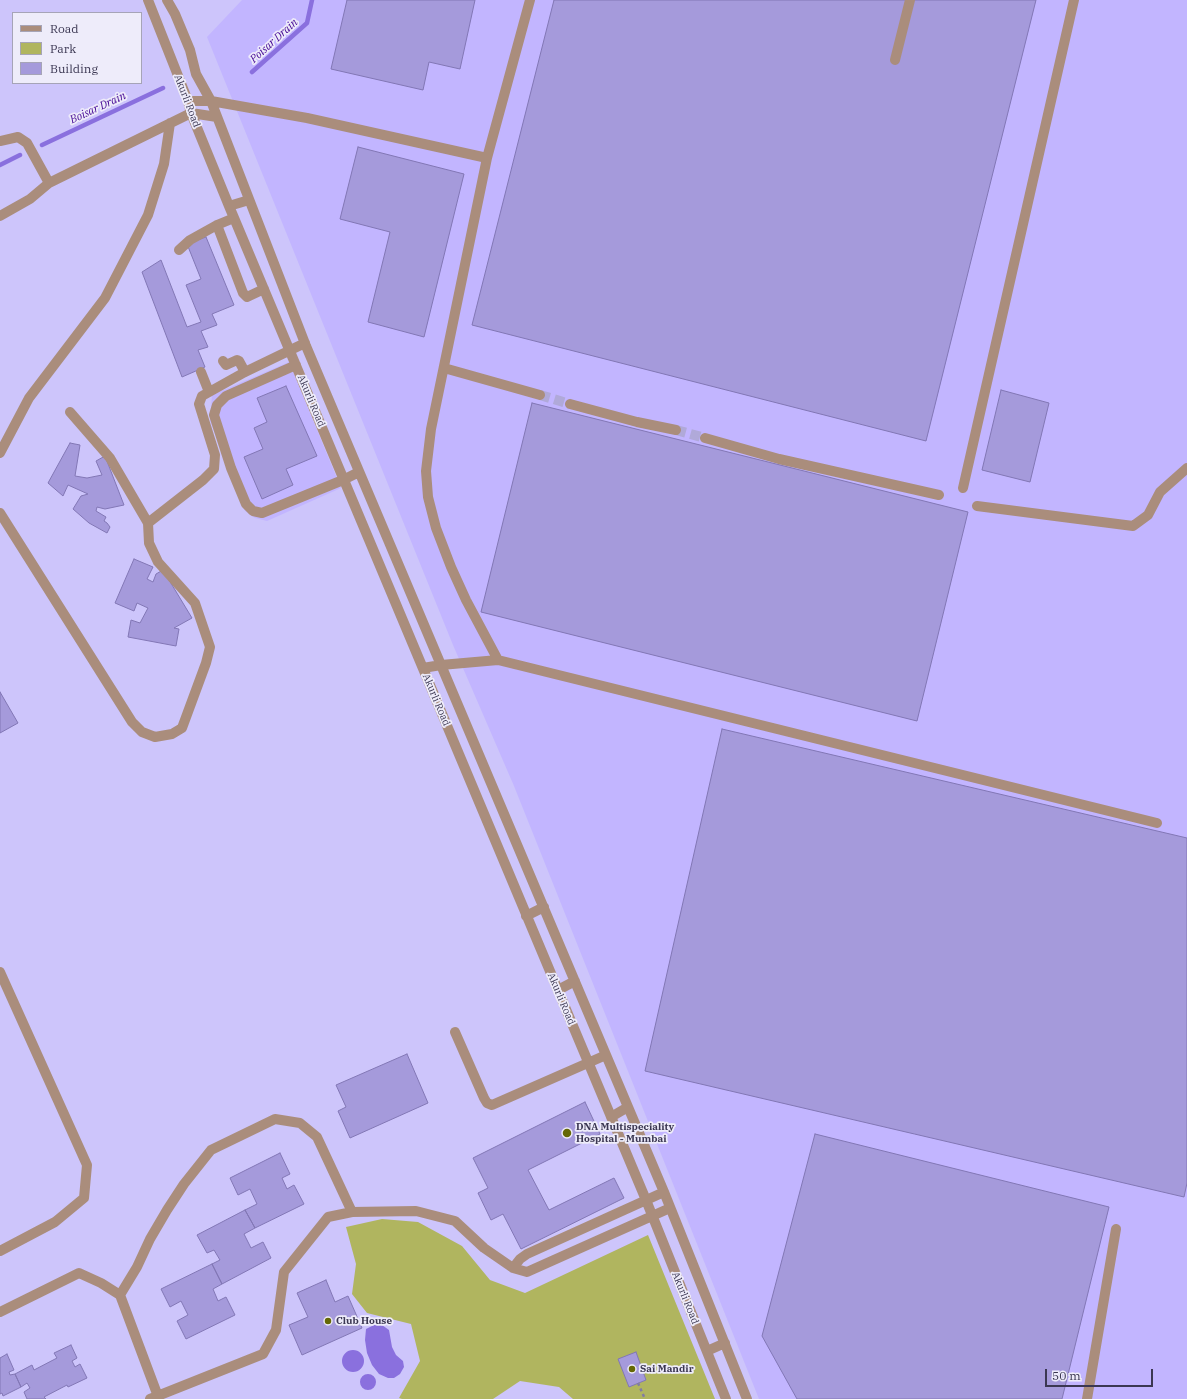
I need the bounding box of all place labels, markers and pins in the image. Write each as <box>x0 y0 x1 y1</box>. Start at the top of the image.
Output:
place label: DNA Multispeciality Hospital - Mumbai <box>576 1121 674 1144</box>
marker: DNA Multispeciality Hospital - Mumbai <box>561 1127 573 1139</box>
place label: Club House <box>336 1315 392 1327</box>
marker: Club House <box>323 1316 333 1326</box>
place label: Sai Mandir <box>640 1363 694 1375</box>
marker: Sai Mandir <box>627 1364 637 1374</box>

